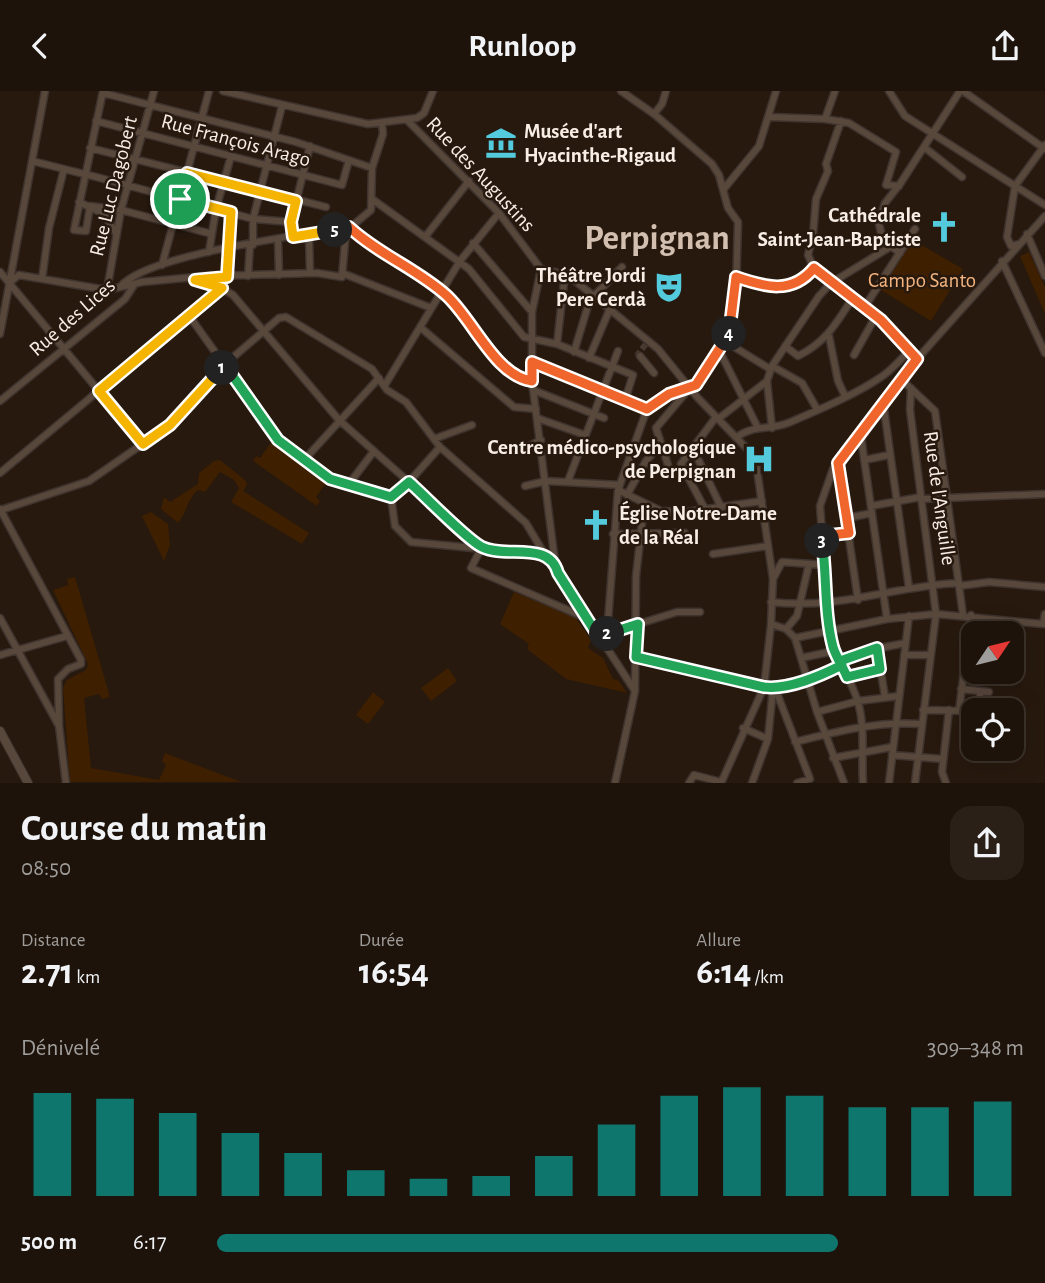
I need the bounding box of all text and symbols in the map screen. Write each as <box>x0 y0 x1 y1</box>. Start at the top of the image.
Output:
icon: back <box>21 27 59 65</box>
icon: share <box>986 27 1024 65</box>
text: Runloop <box>468 30 577 62</box>
street label: Rue François Arago <box>159 110 313 171</box>
street label: Rue des Augustins <box>422 113 539 236</box>
street label: Rue Luc Dagobert <box>86 114 141 258</box>
place label: Musée d'art Hyacinthe-Rigaud <box>524 121 676 166</box>
museum icon: Musée d'art Hyacinthe-Rigaud <box>484 126 518 160</box>
pin <box>150 169 210 229</box>
icon: arrive <box>161 180 199 218</box>
place label: Cathédrale Saint-Jean-Baptiste <box>757 205 921 250</box>
church icon: Cathédrale Saint-Jean-Baptiste <box>927 210 961 244</box>
pin: 5 <box>318 213 352 247</box>
text: 5 <box>330 220 339 239</box>
district label: Perpignan <box>584 221 730 256</box>
place label: Théâtre Jordi Pere Cerdà <box>536 265 646 310</box>
theatre icon: Théâtre Jordi Pere Cerdà <box>652 270 686 304</box>
park label: Campo Santo <box>868 270 976 291</box>
street label: Rue des Lices <box>25 275 119 360</box>
pin: 4 <box>712 317 746 351</box>
text: 4 <box>724 324 733 343</box>
pin: 1 <box>204 351 240 385</box>
text: 1 <box>218 358 225 377</box>
street label: Rue de l'Anguille <box>920 430 959 567</box>
place label: Centre médico-psychologique de Perpignan <box>487 437 736 482</box>
hospital icon: Centre médico-psychologique de Perpignan <box>742 442 776 476</box>
place label: Église Notre-Dame de la Réal <box>619 500 777 548</box>
church icon: Église Notre-Dame de la Réal <box>579 508 613 542</box>
pin: 3 <box>804 524 840 559</box>
text: 3 <box>817 531 826 550</box>
pin: 2 <box>590 617 624 651</box>
north arrow <box>961 621 1024 684</box>
map controls <box>961 621 1024 761</box>
text: 2 <box>602 624 611 643</box>
button: locate <box>961 698 1024 761</box>
button: share <box>950 806 1024 880</box>
text: Course du matin <box>21 810 267 848</box>
text: 08:50 <box>21 857 71 880</box>
text: Distance <box>21 931 85 950</box>
text: Durée <box>359 931 404 950</box>
text: Allure <box>696 931 741 950</box>
text: 2.71 <box>21 955 73 990</box>
text: 16:54 <box>359 955 429 990</box>
text: 6:14 <box>696 955 751 990</box>
text: km <box>73 968 100 987</box>
text: /km <box>751 968 784 987</box>
text: Dénivelé <box>21 1037 100 1060</box>
text: 309–348 m <box>927 1037 1024 1060</box>
text: 500 m <box>21 1231 77 1254</box>
text: 6:17 <box>133 1231 167 1254</box>

